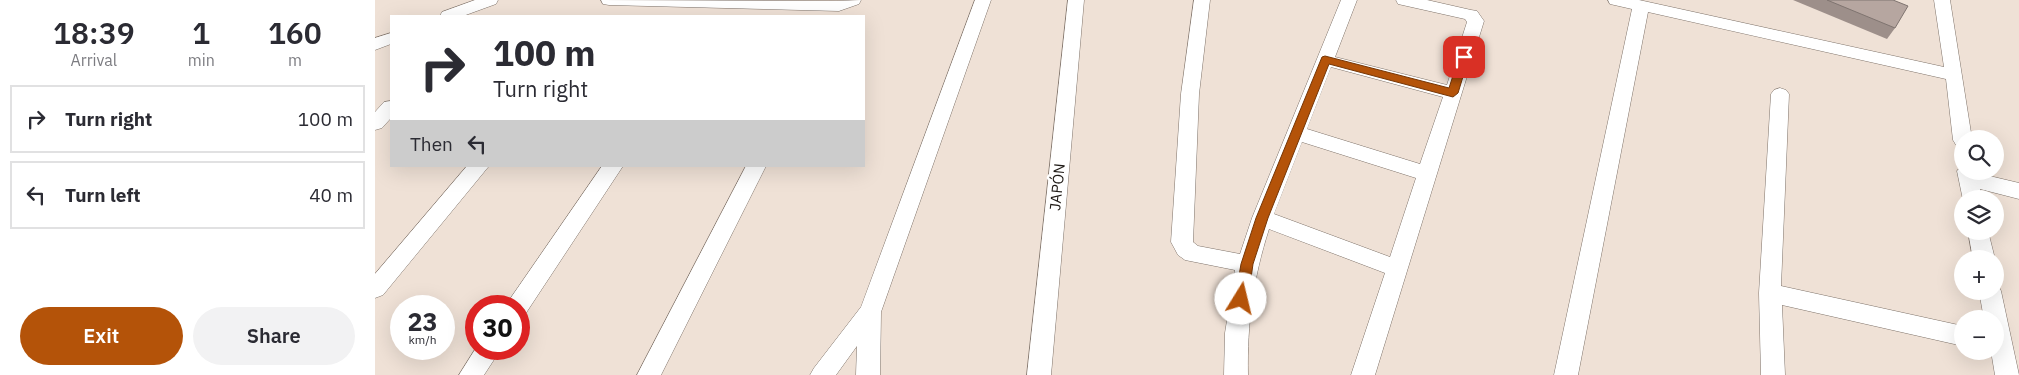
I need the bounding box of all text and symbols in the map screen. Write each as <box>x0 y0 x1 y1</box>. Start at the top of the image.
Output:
text: 18:39 <box>53 13 135 52</box>
text: 1 <box>192 13 210 52</box>
text: 160 <box>268 13 322 52</box>
text: 100 m <box>493 30 596 76</box>
icon: right <box>410 35 475 100</box>
pin <box>1443 36 1485 78</box>
icon: arrive <box>1450 43 1478 71</box>
text: Arrival <box>71 50 117 70</box>
text: min <box>188 50 215 70</box>
text: m <box>288 50 302 70</box>
text: Turn right <box>493 74 588 103</box>
icon: right <box>22 105 50 133</box>
text: Turn right <box>65 107 152 131</box>
text: 100 m <box>298 107 353 131</box>
icon: left <box>463 130 491 158</box>
map controls <box>1954 130 2004 360</box>
button: search <box>1954 130 2004 180</box>
text: Then <box>410 132 453 156</box>
street label: JAPÓN <box>1045 162 1069 212</box>
icon: left <box>22 181 50 209</box>
text: Turn left <box>65 183 141 207</box>
text: 40 m <box>309 183 353 207</box>
button: layers <box>1954 190 2004 240</box>
button: + <box>1954 250 2004 300</box>
position arrow <box>1214 272 1266 324</box>
speed limit sign: 30 <box>465 295 530 360</box>
text: 23 <box>407 305 438 338</box>
button: Exit <box>20 307 183 365</box>
button: Share <box>193 307 355 365</box>
button: − <box>1954 310 2004 360</box>
text: km/h <box>408 332 437 347</box>

